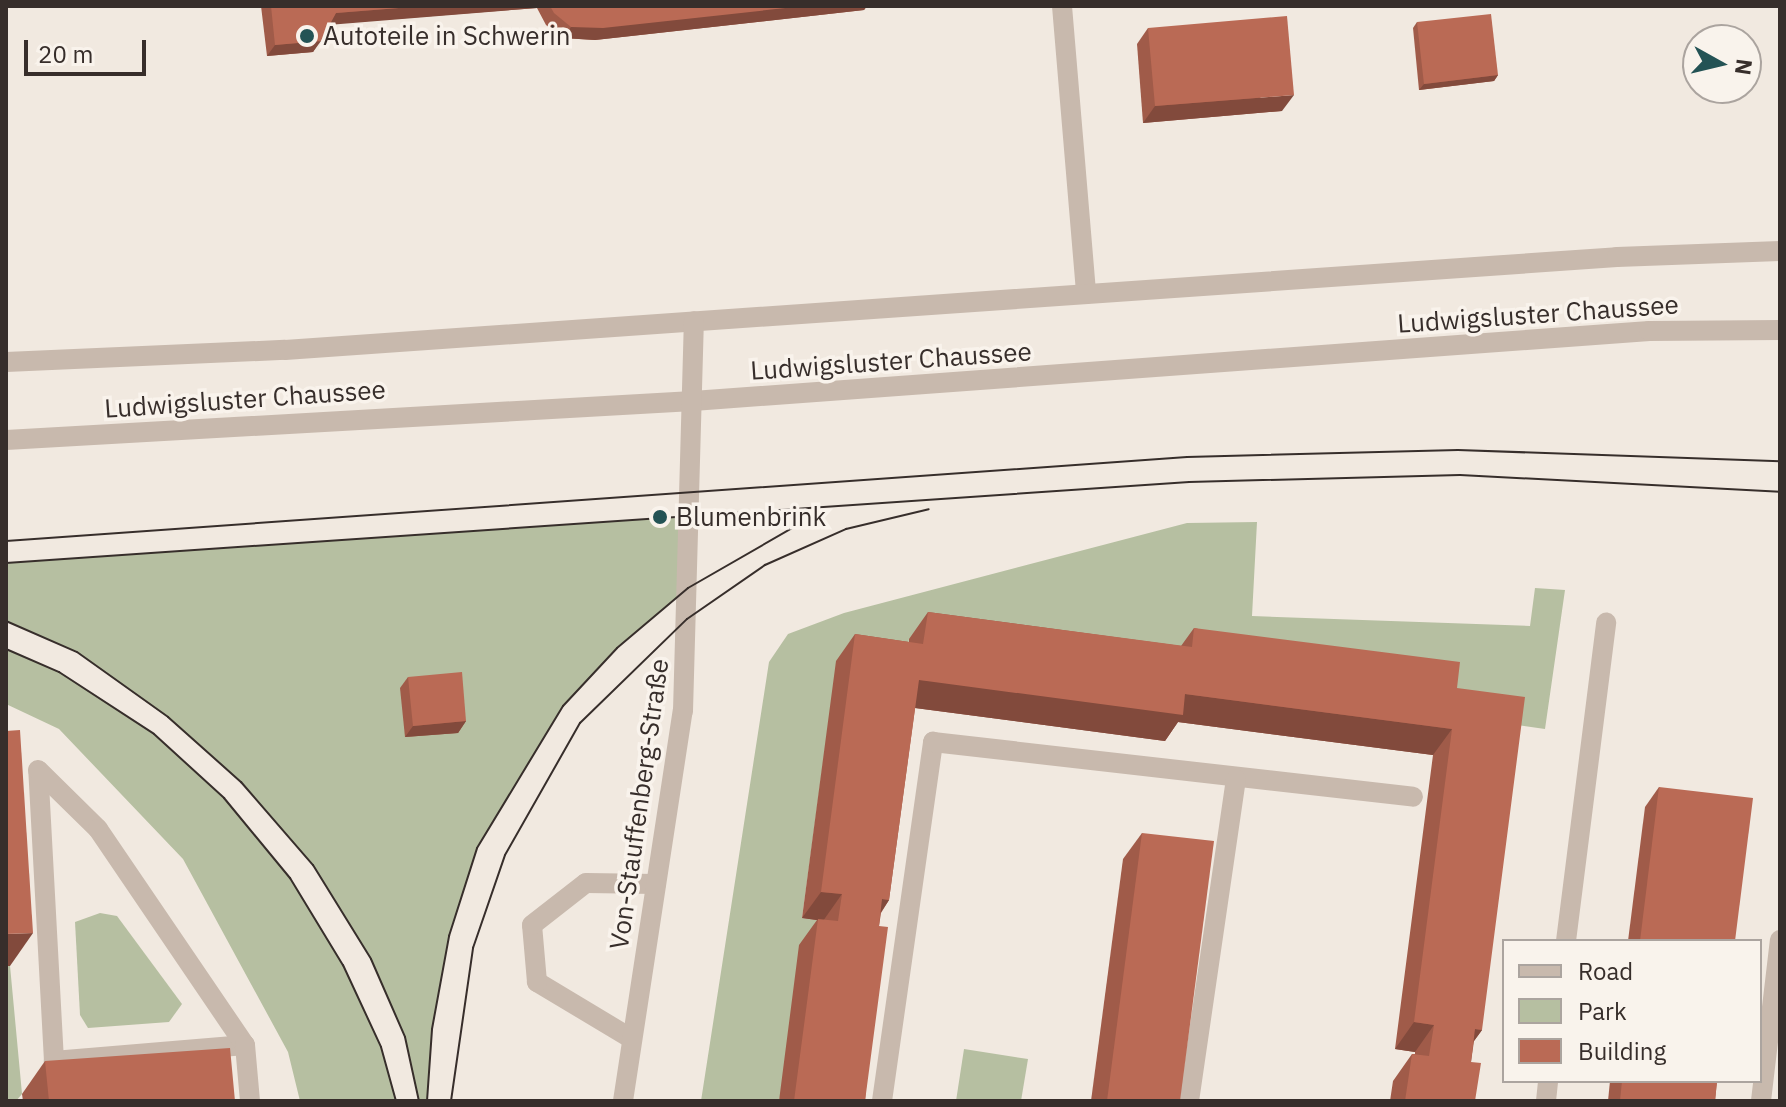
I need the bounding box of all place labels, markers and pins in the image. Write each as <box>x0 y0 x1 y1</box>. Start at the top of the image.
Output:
place label: Autoteile in Schwerin <box>323 20 570 52</box>
marker: Autoteile in Schwerin <box>298 27 316 45</box>
place label: Blumenbrink <box>676 501 826 533</box>
marker: Blumenbrink <box>651 508 669 526</box>

